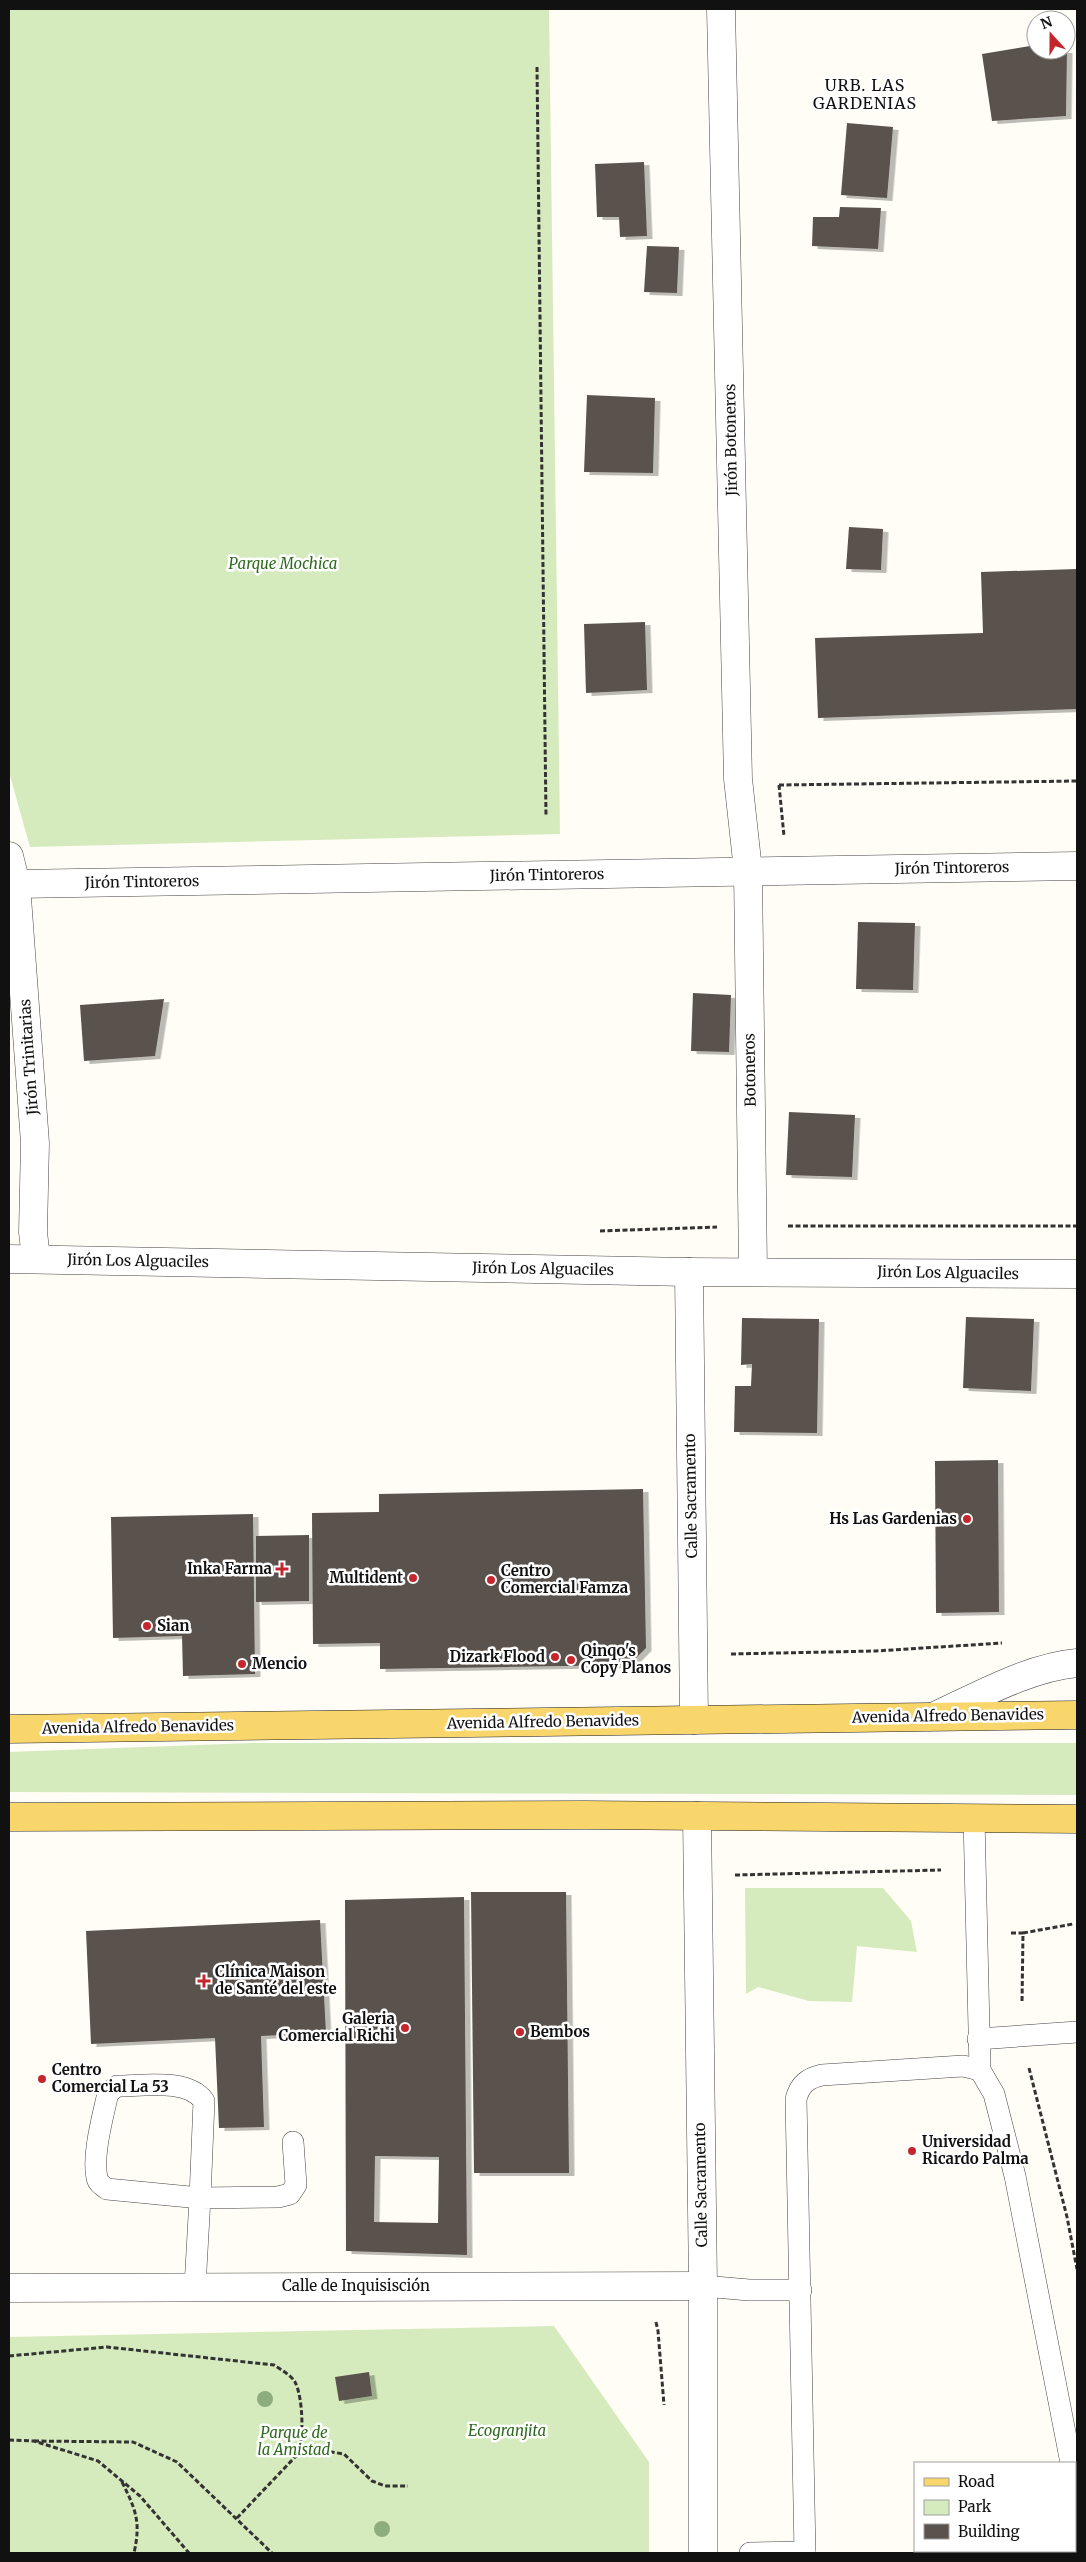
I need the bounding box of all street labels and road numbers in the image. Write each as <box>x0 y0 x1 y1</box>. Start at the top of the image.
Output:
street label: Jirón Botoneros <box>720 384 741 497</box>
street label: Jirón Tintoreros <box>894 857 1009 878</box>
street label: Jirón Tintoreros <box>489 864 604 885</box>
street label: Jirón Tintoreros <box>84 871 199 892</box>
street label: Jirón Trinitarias <box>15 998 42 1117</box>
street label: Botoneros <box>739 1033 760 1107</box>
street label: Jirón Los Alguaciles <box>66 1250 209 1271</box>
street label: Jirón Los Alguaciles <box>471 1258 614 1279</box>
street label: Jirón Los Alguaciles <box>876 1262 1019 1283</box>
street label: Calle Sacramento <box>680 1433 701 1559</box>
street label: Avenida Alfredo Benavides <box>851 1704 1044 1727</box>
street label: Avenida Alfredo Benavides <box>446 1710 639 1733</box>
street label: Avenida Alfredo Benavides <box>41 1715 234 1738</box>
street label: Calle Sacramento <box>690 2122 711 2248</box>
street label: Calle de Inquisisción <box>282 2276 430 2295</box>

